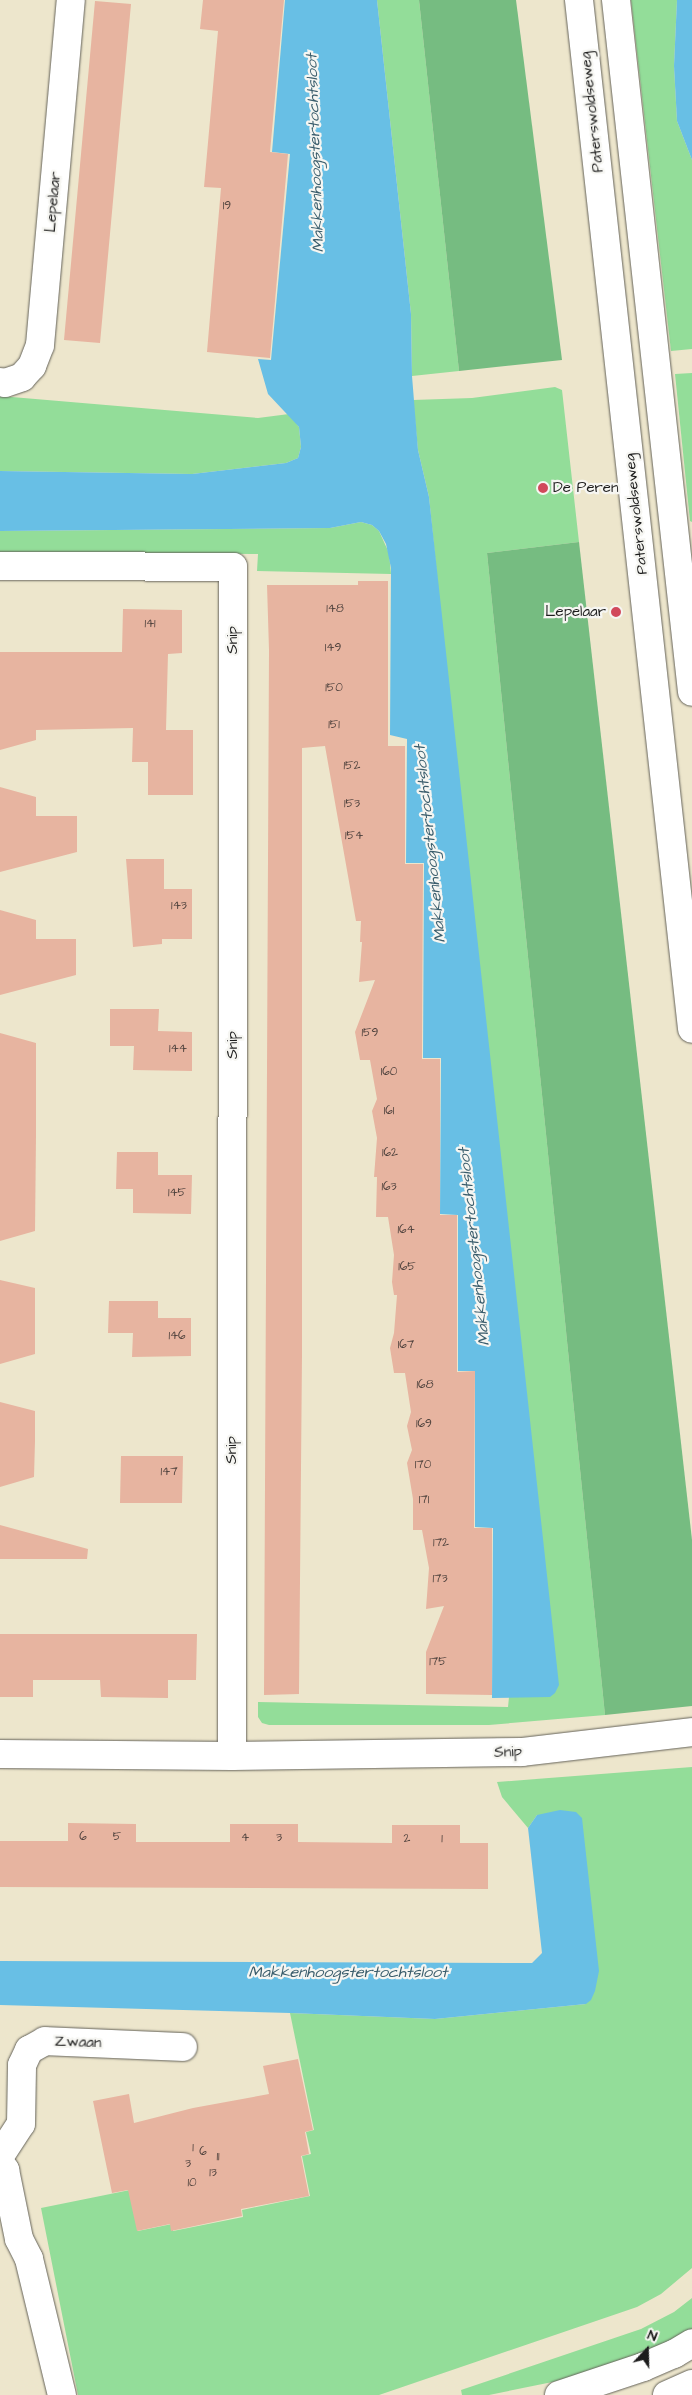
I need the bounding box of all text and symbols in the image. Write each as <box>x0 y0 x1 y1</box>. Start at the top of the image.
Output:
street label: Paterswoldseweg <box>577 51 607 173</box>
water label: Makkenhoogstertochtsloot <box>302 53 328 253</box>
street label: Lepelaar <box>41 171 65 233</box>
house number: 19 <box>223 199 231 213</box>
street label: Paterswoldseweg <box>621 453 651 575</box>
place label: De Peren <box>553 479 618 497</box>
marker: De Peren <box>537 482 549 494</box>
house number: 148 <box>326 602 344 616</box>
place label: Lepelaar <box>545 603 606 621</box>
marker: Lepelaar <box>610 606 622 618</box>
house number: 141 <box>144 617 156 631</box>
street label: Snip <box>224 626 242 654</box>
house number: 149 <box>325 641 341 655</box>
house number: 150 <box>325 681 343 695</box>
house number: 151 <box>328 718 340 732</box>
water label: Makkenhoogstertochtsloot <box>410 744 450 944</box>
house number: 152 <box>344 759 360 773</box>
house number: 153 <box>344 797 360 811</box>
house number: 154 <box>345 829 363 843</box>
house number: 143 <box>171 899 187 913</box>
house number: 159 <box>362 1026 378 1040</box>
street label: Snip <box>224 1031 242 1059</box>
house number: 144 <box>169 1042 187 1056</box>
house number: 160 <box>381 1065 397 1079</box>
house number: 161 <box>384 1104 394 1118</box>
house number: 162 <box>382 1146 398 1160</box>
water label: Makkenhoogstertochtsloot <box>454 1147 494 1347</box>
house number: 163 <box>381 1180 397 1194</box>
house number: 145 <box>168 1186 186 1200</box>
house number: 164 <box>397 1223 415 1237</box>
house number: 165 <box>398 1260 416 1274</box>
house number: 146 <box>168 1329 186 1343</box>
house number: 167 <box>398 1338 414 1352</box>
house number: 168 <box>417 1378 433 1392</box>
house number: 169 <box>416 1417 432 1431</box>
street label: Snip <box>223 1436 241 1464</box>
house number: 170 <box>415 1458 431 1472</box>
house number: 147 <box>160 1465 178 1479</box>
house number: 171 <box>419 1493 429 1507</box>
house number: 172 <box>433 1536 449 1550</box>
house number: 173 <box>432 1572 448 1586</box>
house number: 175 <box>429 1655 447 1669</box>
street label: Snip <box>494 1743 522 1761</box>
house number: 6 <box>79 1830 87 1844</box>
house number: 5 <box>113 1830 121 1844</box>
house number: 4 <box>241 1831 249 1845</box>
house number: 3 <box>276 1831 282 1845</box>
house number: 2 <box>404 1832 410 1846</box>
house number: 1 <box>441 1832 443 1846</box>
water label: Makkenhoogstertochtsloot <box>249 1962 447 1982</box>
street label: Zwaan <box>54 2032 102 2052</box>
house number: 1 <box>192 2141 194 2155</box>
house number: 6 <box>199 2145 207 2159</box>
house number: 11 <box>216 2150 220 2164</box>
house number: 3 <box>185 2157 191 2171</box>
house number: 13 <box>209 2166 217 2180</box>
house number: 10 <box>187 2176 197 2190</box>
north arrow <box>622 2325 672 2375</box>
text: N <box>645 2325 660 2347</box>

